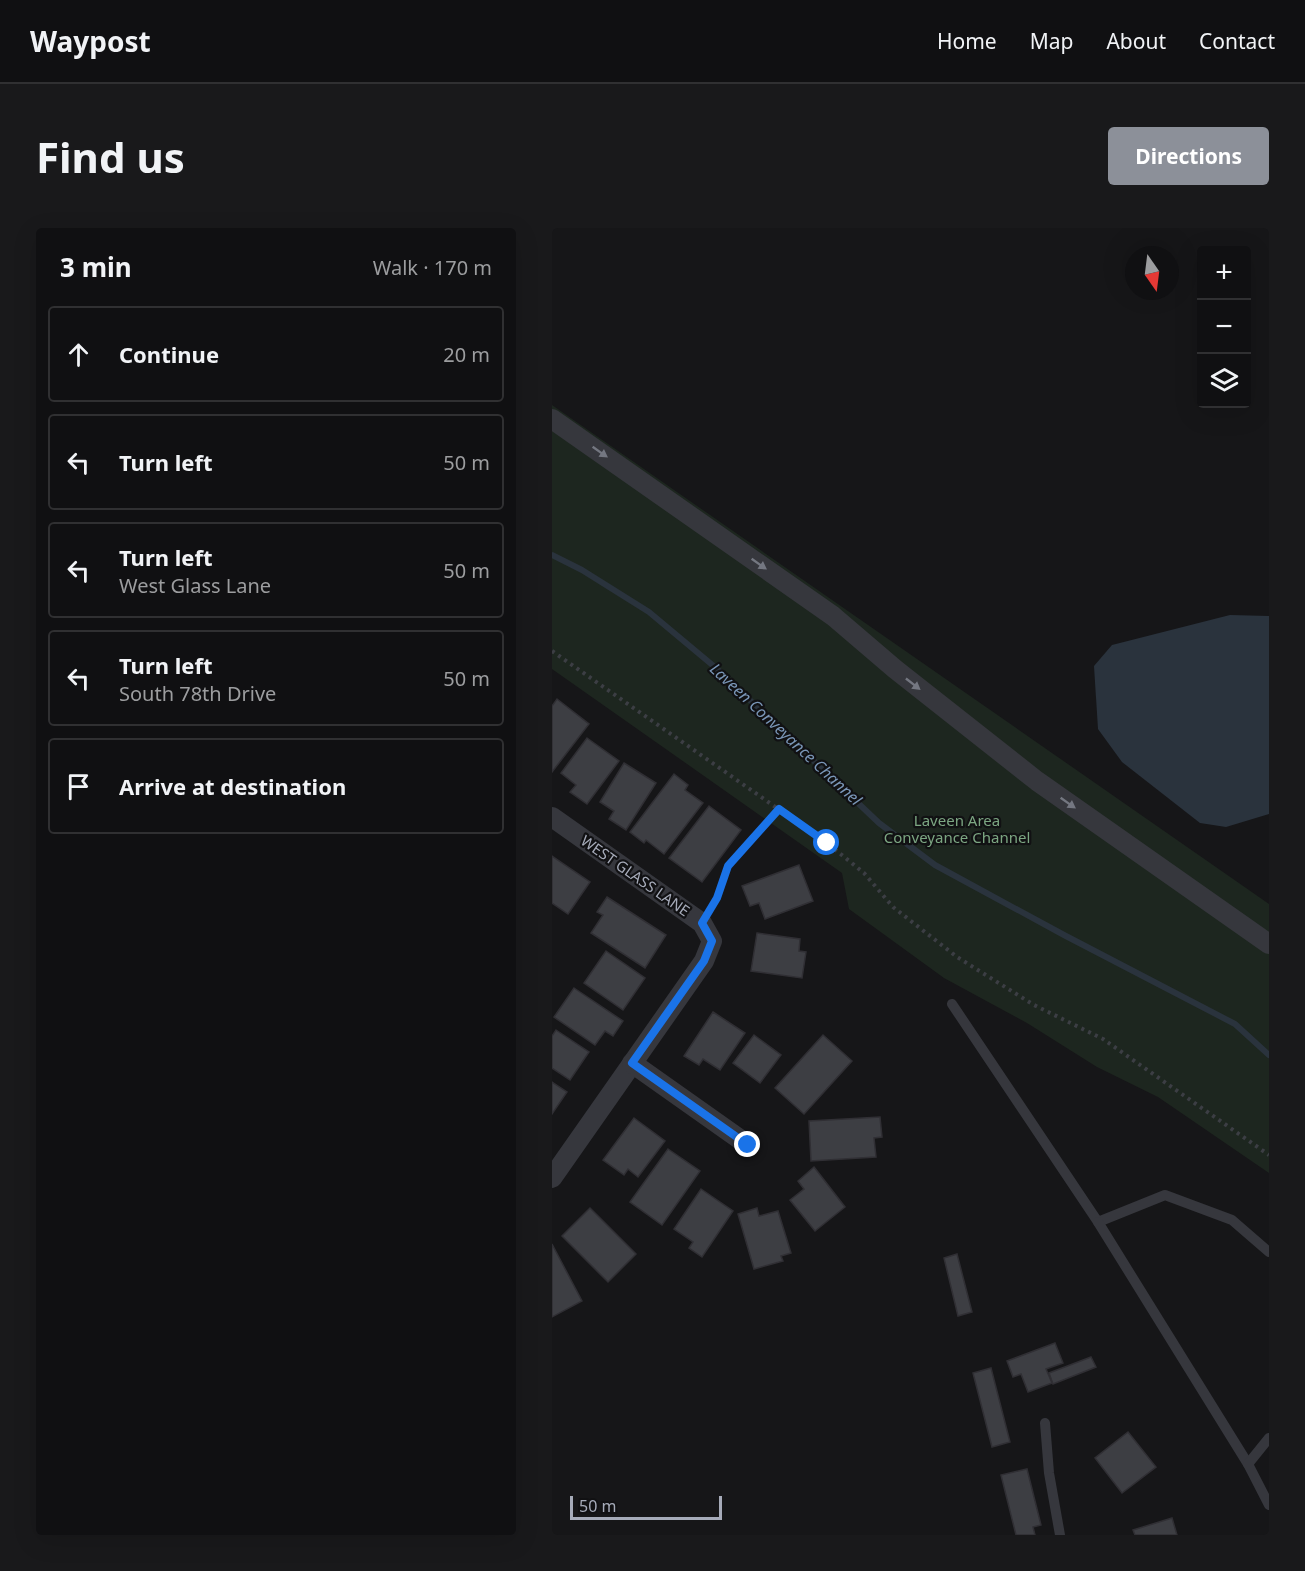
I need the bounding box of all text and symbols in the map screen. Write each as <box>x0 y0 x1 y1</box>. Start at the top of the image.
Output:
text: Waypost <box>30 22 151 60</box>
text: Home <box>937 27 997 55</box>
text: Map <box>1030 27 1073 55</box>
text: About <box>1106 27 1166 55</box>
text: Contact <box>1199 27 1275 55</box>
button: Directions <box>1108 127 1269 185</box>
text: Find us <box>36 128 185 185</box>
north arrow <box>1125 246 1179 300</box>
map controls <box>1197 246 1251 408</box>
button: + <box>1197 246 1251 300</box>
text: 3 min <box>60 249 132 285</box>
text: Walk · 170 m <box>373 254 492 281</box>
button: − <box>1197 300 1251 354</box>
icon: ahead <box>62 338 95 371</box>
text: Continue <box>119 339 219 369</box>
text: 20 m <box>443 341 490 368</box>
button: layers <box>1197 354 1251 408</box>
icon: left <box>62 446 95 479</box>
one-way arrow <box>592 446 608 457</box>
text: Turn left <box>119 447 213 477</box>
text: 50 m <box>443 449 490 476</box>
text: Turn left <box>119 542 213 572</box>
icon: left <box>62 554 95 587</box>
text: 50 m <box>443 557 490 584</box>
one-way arrow <box>751 558 767 570</box>
text: West Glass Lane <box>119 572 271 599</box>
text: Turn left <box>119 650 213 680</box>
water label: Laveen Conveyance Channel <box>705 658 867 811</box>
icon: left <box>62 662 95 695</box>
text: 50 m <box>443 665 490 692</box>
one-way arrow <box>906 677 921 689</box>
text: South 78th Drive <box>119 680 276 707</box>
icon: arrive <box>62 770 95 803</box>
text: Arrive at destination <box>119 771 346 801</box>
one-way arrow <box>1059 797 1075 809</box>
park label: Laveen Area Conveyance Channel <box>884 810 1030 847</box>
route start <box>813 829 839 855</box>
street label: WEST GLASS LANE <box>577 830 694 920</box>
route end <box>734 1131 760 1157</box>
scale bar <box>570 1493 722 1520</box>
text: 50 m <box>579 1495 616 1517</box>

